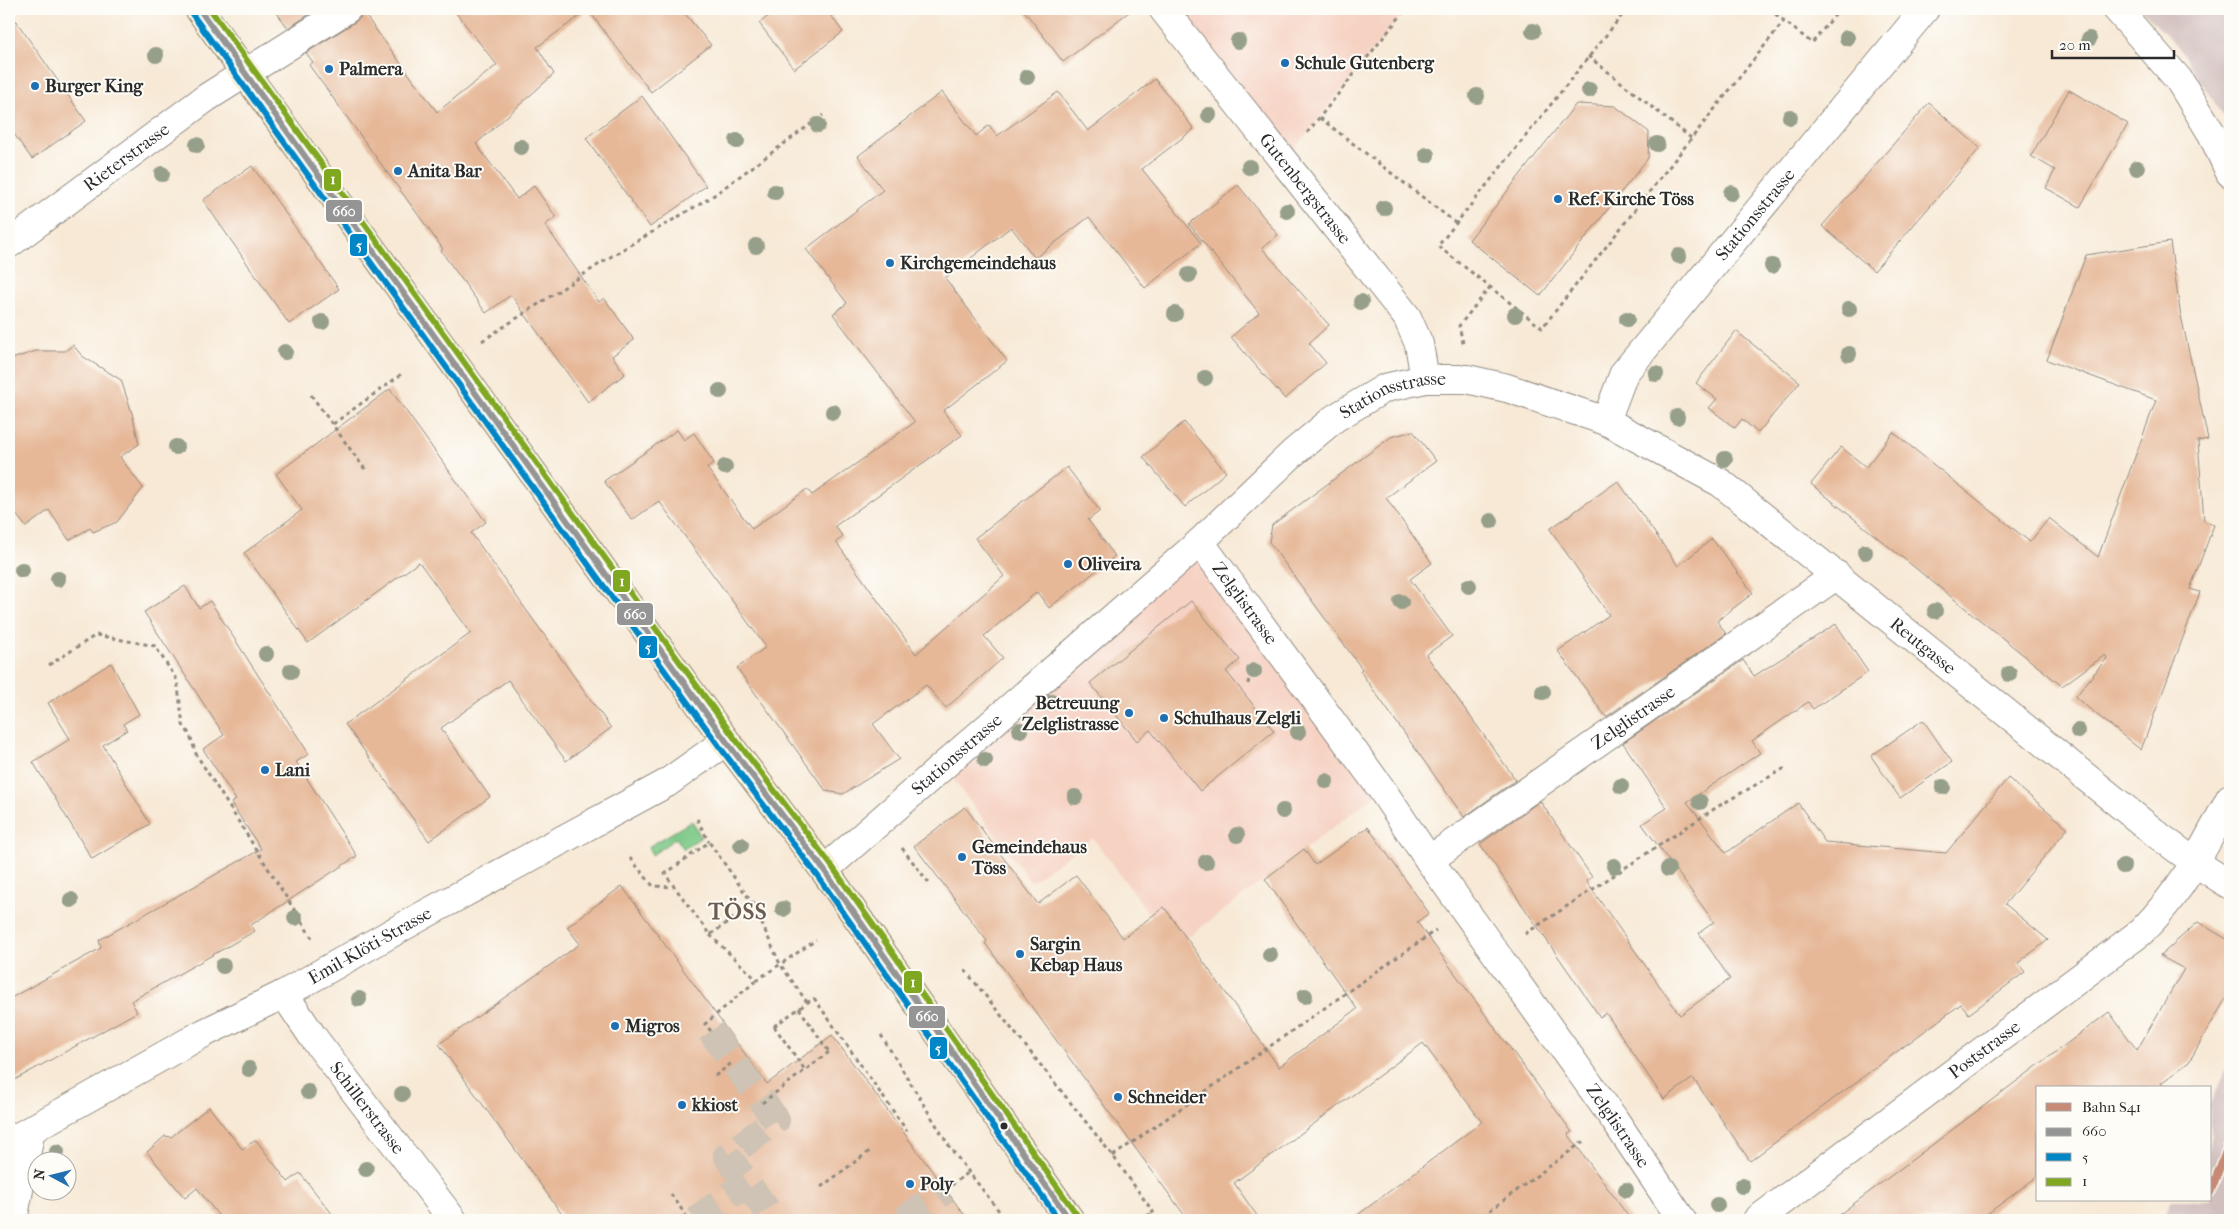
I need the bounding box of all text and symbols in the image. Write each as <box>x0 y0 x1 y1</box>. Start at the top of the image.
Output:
scale bar <box>2052 28 2174 60</box>
text: 20 m <box>2059 36 2091 54</box>
place label: Schule Gutenberg <box>1295 53 1435 74</box>
marker: Schule Gutenberg <box>1279 57 1291 69</box>
place label: Palmera <box>339 59 403 80</box>
marker: Palmera <box>323 63 335 75</box>
place label: Burger King <box>45 76 144 97</box>
marker: Burger King <box>29 80 41 92</box>
street label: Rieterstrasse <box>80 119 174 196</box>
street label: Gutenbergstrasse <box>1255 129 1355 248</box>
place label: Anita Bar <box>407 161 482 182</box>
street label: Stationsstrasse <box>1711 164 1800 265</box>
marker: Anita Bar <box>392 165 404 177</box>
line badge: 1 <box>323 168 342 192</box>
text: 1 <box>331 171 336 188</box>
place label: Ref. Kirche Töss <box>1568 189 1694 210</box>
marker: Ref. Kirche Töss <box>1552 193 1564 205</box>
line badge: 660 <box>325 199 363 223</box>
text: 660 <box>333 203 356 220</box>
line badge: 5 <box>349 233 368 257</box>
text: 5 <box>356 237 362 254</box>
place label: Kirchgemeindehaus <box>900 253 1056 274</box>
marker: Kirchgemeindehaus <box>884 257 896 269</box>
street label: Stationsstrasse <box>1336 369 1446 424</box>
place label: Oliveira <box>1078 554 1142 575</box>
marker: Oliveira <box>1062 558 1074 570</box>
street label: Zelglistrasse <box>1207 558 1282 649</box>
line badge: 1 <box>612 569 631 593</box>
text: 1 <box>620 573 625 590</box>
line badge: 660 <box>616 602 654 626</box>
text: 660 <box>624 606 647 623</box>
street label: Reutgasse <box>1885 613 1960 679</box>
line badge: 5 <box>638 635 658 659</box>
text: 5 <box>645 639 651 656</box>
street label: Zelglistrasse <box>1588 681 1679 754</box>
place label: Betreuung Zelglistrasse <box>1022 693 1120 735</box>
marker: Betreuung Zelglistrasse <box>1123 707 1135 719</box>
place label: Schulhaus Zelgli <box>1174 708 1302 729</box>
street label: Stationsstrasse <box>907 710 1007 800</box>
marker: Schulhaus Zelgli <box>1158 712 1170 724</box>
place label: Lani <box>275 760 311 781</box>
marker: Lani <box>259 764 271 776</box>
place label: Gemeindehaus Töss <box>971 837 1087 879</box>
marker: Gemeindehaus Töss <box>956 851 968 863</box>
district label: TÖSS <box>708 897 768 925</box>
street label: Emil-Klöti-Strasse <box>305 903 435 989</box>
place label: Sargin Kebap Haus <box>1030 934 1123 976</box>
marker: Sargin Kebap Haus <box>1014 948 1026 960</box>
line badge: 1 <box>903 970 923 994</box>
text: 1 <box>911 974 916 991</box>
line badge: 660 <box>908 1005 946 1029</box>
text: 660 <box>916 1008 939 1025</box>
place label: Migros <box>624 1016 680 1037</box>
street label: Poststrasse <box>1945 1016 2024 1084</box>
marker: Migros <box>609 1020 621 1032</box>
line badge: 5 <box>929 1036 948 1060</box>
text: 5 <box>935 1040 941 1057</box>
street label: Schillerstrasse <box>325 1058 409 1158</box>
street label: Zelglistrasse <box>1581 1080 1654 1172</box>
legend <box>2036 1086 2212 1202</box>
place label: Schneider <box>1128 1087 1206 1108</box>
marker: Schneider <box>1112 1091 1124 1103</box>
place label: kkiost <box>691 1095 738 1116</box>
text: Bahn S41 <box>2082 1098 2141 1116</box>
marker: kkiost <box>676 1099 688 1111</box>
unlabelled marker <box>999 1121 1009 1131</box>
text: 660 <box>2082 1122 2107 1140</box>
text: 5 <box>2082 1148 2088 1166</box>
north arrow <box>28 1152 78 1202</box>
text: N <box>31 1168 49 1181</box>
text: 1 <box>2082 1172 2087 1190</box>
place label: Poly <box>920 1174 955 1195</box>
marker: Poly <box>904 1178 916 1190</box>

